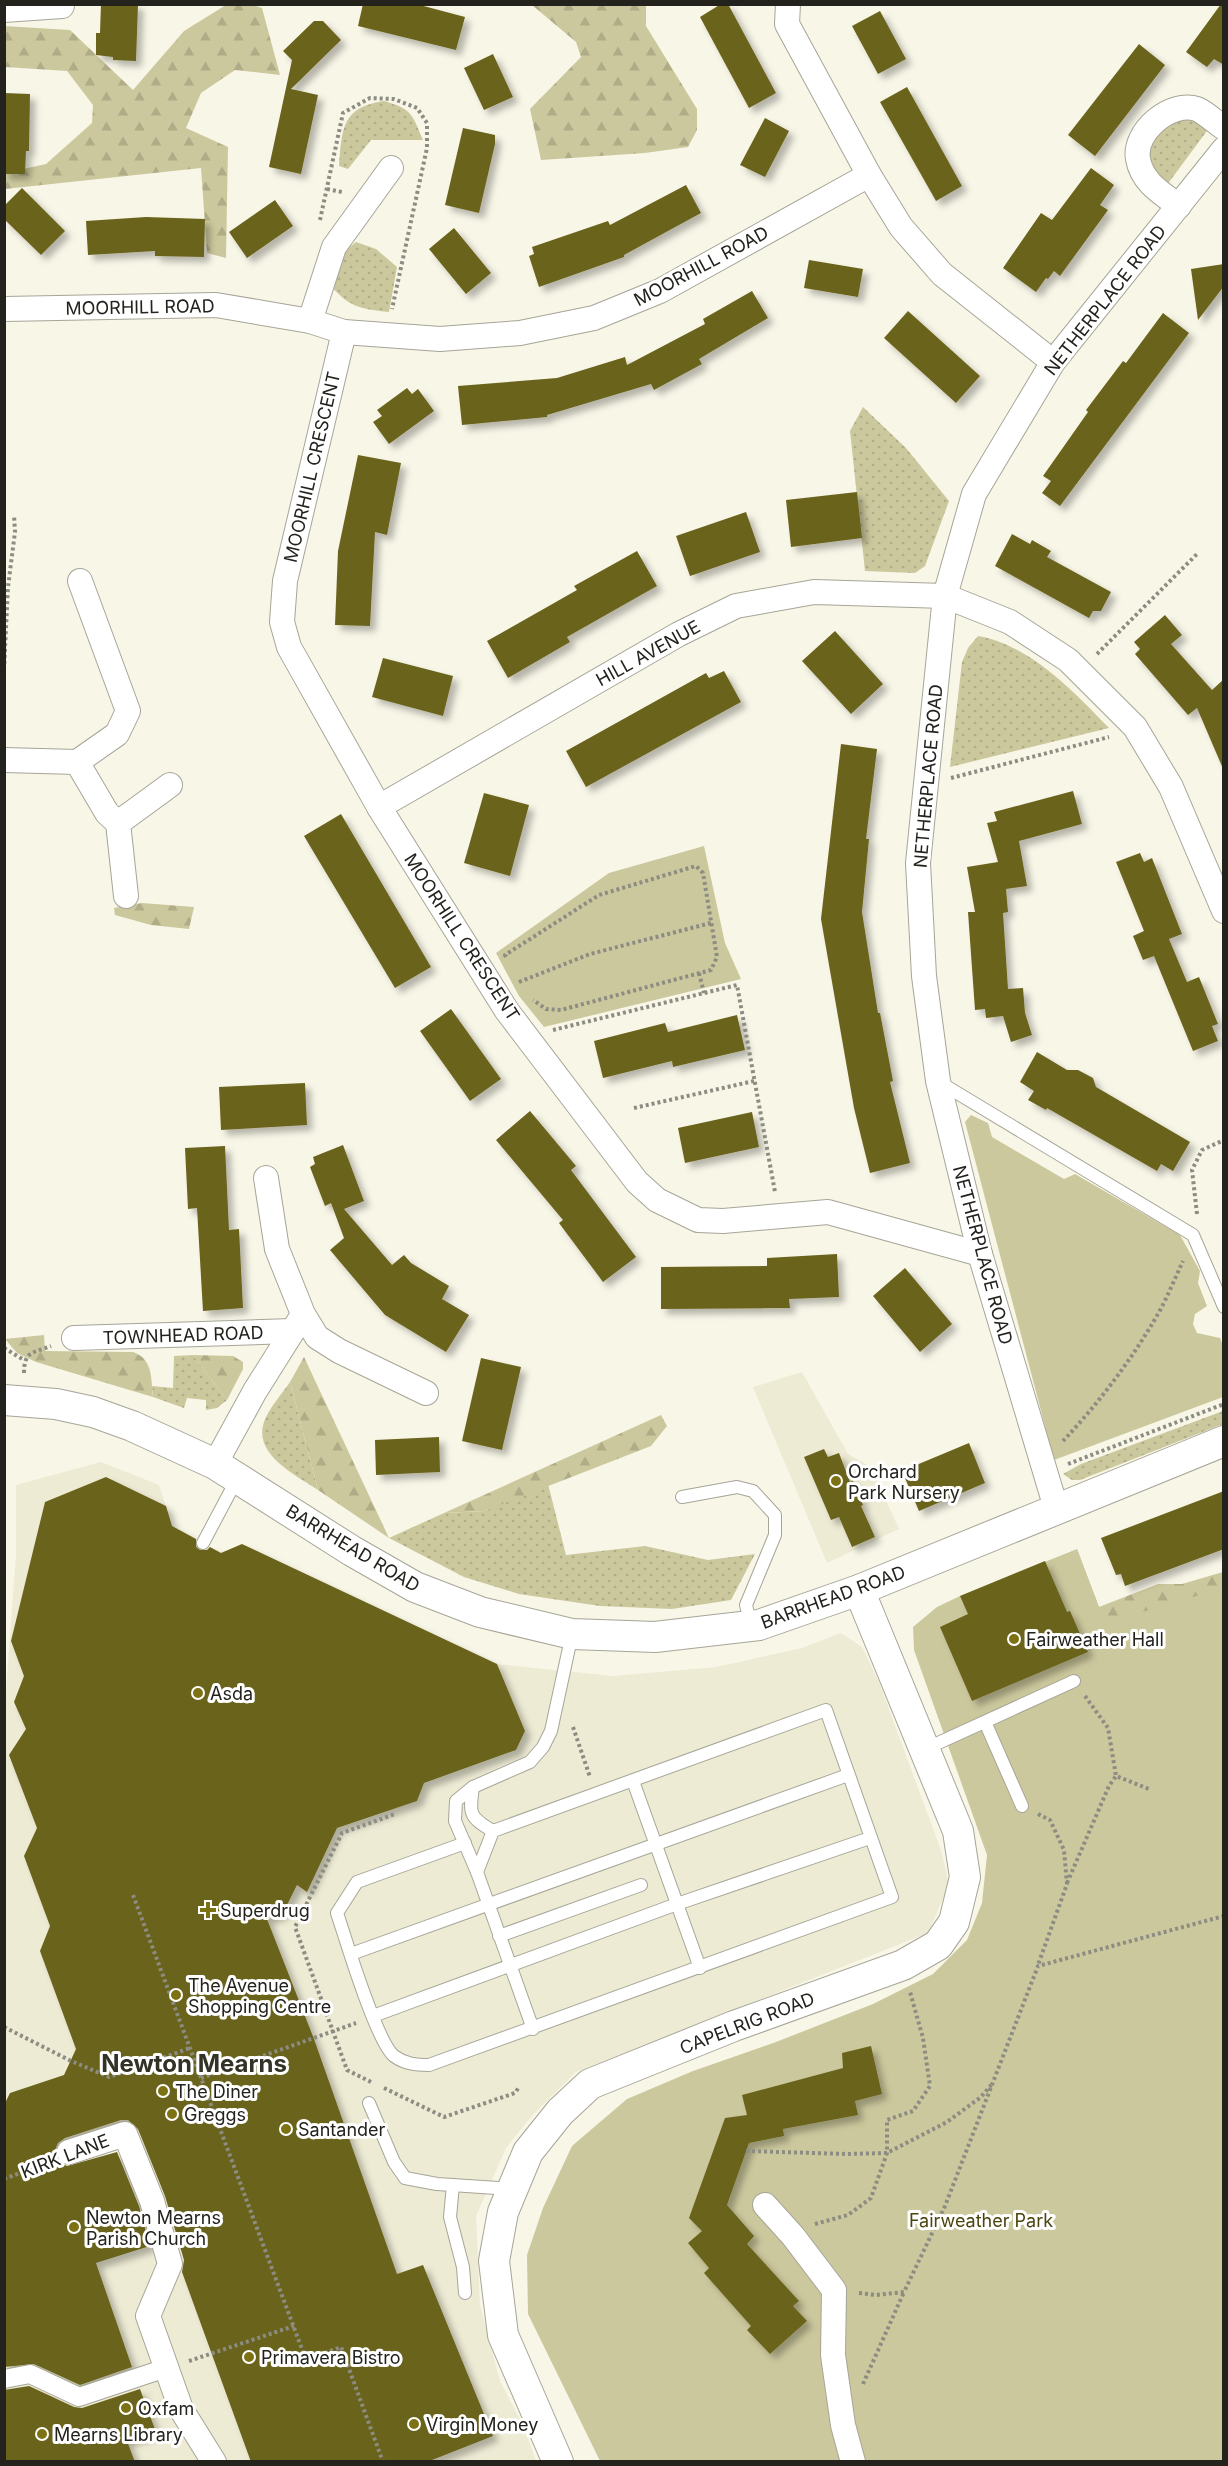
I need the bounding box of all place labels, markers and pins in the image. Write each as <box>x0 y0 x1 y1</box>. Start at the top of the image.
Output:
place label: Orchard Park Nursery <box>848 1461 960 1503</box>
marker: Orchard Park Nursery <box>829 1474 843 1488</box>
place label: Fairweather Hall <box>1026 1629 1164 1650</box>
marker: Fairweather Hall <box>1007 1632 1021 1646</box>
place label: Asda <box>210 1683 253 1704</box>
marker: Asda <box>191 1686 205 1700</box>
place label: Superdrug <box>220 1900 310 1921</box>
marker: Superdrug <box>201 1903 215 1917</box>
place label: The Avenue Shopping Centre <box>188 1975 331 2017</box>
marker: The Avenue Shopping Centre <box>169 1988 183 2002</box>
place label: The Diner <box>175 2081 258 2102</box>
marker: The Diner <box>156 2084 170 2098</box>
place label: Greggs <box>184 2104 246 2125</box>
marker: Greggs <box>165 2107 179 2121</box>
place label: Santander <box>298 2119 386 2140</box>
marker: Santander <box>279 2122 293 2136</box>
place label: Newton Mearns Parish Church <box>86 2207 221 2249</box>
marker: Newton Mearns Parish Church <box>67 2220 81 2234</box>
place label: Primavera Bistro <box>261 2347 401 2368</box>
marker: Primavera Bistro <box>242 2350 256 2364</box>
place label: Oxfam <box>138 2398 194 2419</box>
marker: Oxfam <box>119 2401 133 2415</box>
place label: Virgin Money <box>426 2414 538 2435</box>
marker: Virgin Money <box>407 2417 421 2431</box>
place label: Mearns Library <box>54 2424 183 2445</box>
marker: Mearns Library <box>35 2427 49 2441</box>

